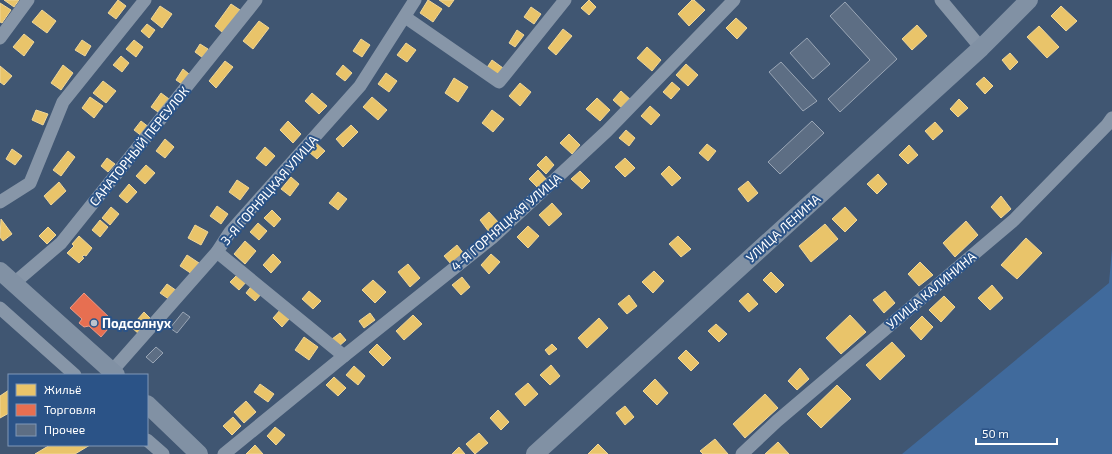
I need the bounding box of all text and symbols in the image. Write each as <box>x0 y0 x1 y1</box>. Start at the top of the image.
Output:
street label: САНАТОРНЫЙ ПЕРЕУЛОК <box>86 83 192 209</box>
street label: 3-Я ГОРНЯЦКАЯ УЛИЦА <box>217 132 321 248</box>
street label: 4-Я ГОРНЯЦКАЯ УЛИЦА <box>447 170 565 274</box>
street label: УЛИЦА ЛЕНИНА <box>743 190 823 266</box>
street label: УЛИЦА КАЛИНИНА <box>883 248 979 332</box>
place label: Подсолнух <box>102 315 172 331</box>
marker: Подсолнух <box>89 318 99 328</box>
legend <box>8 374 148 446</box>
text: Жильё <box>44 382 81 396</box>
text: Торговля <box>44 402 96 416</box>
scale bar <box>976 420 1057 446</box>
text: Прочее <box>44 422 85 436</box>
text: 50 m <box>982 426 1009 440</box>

